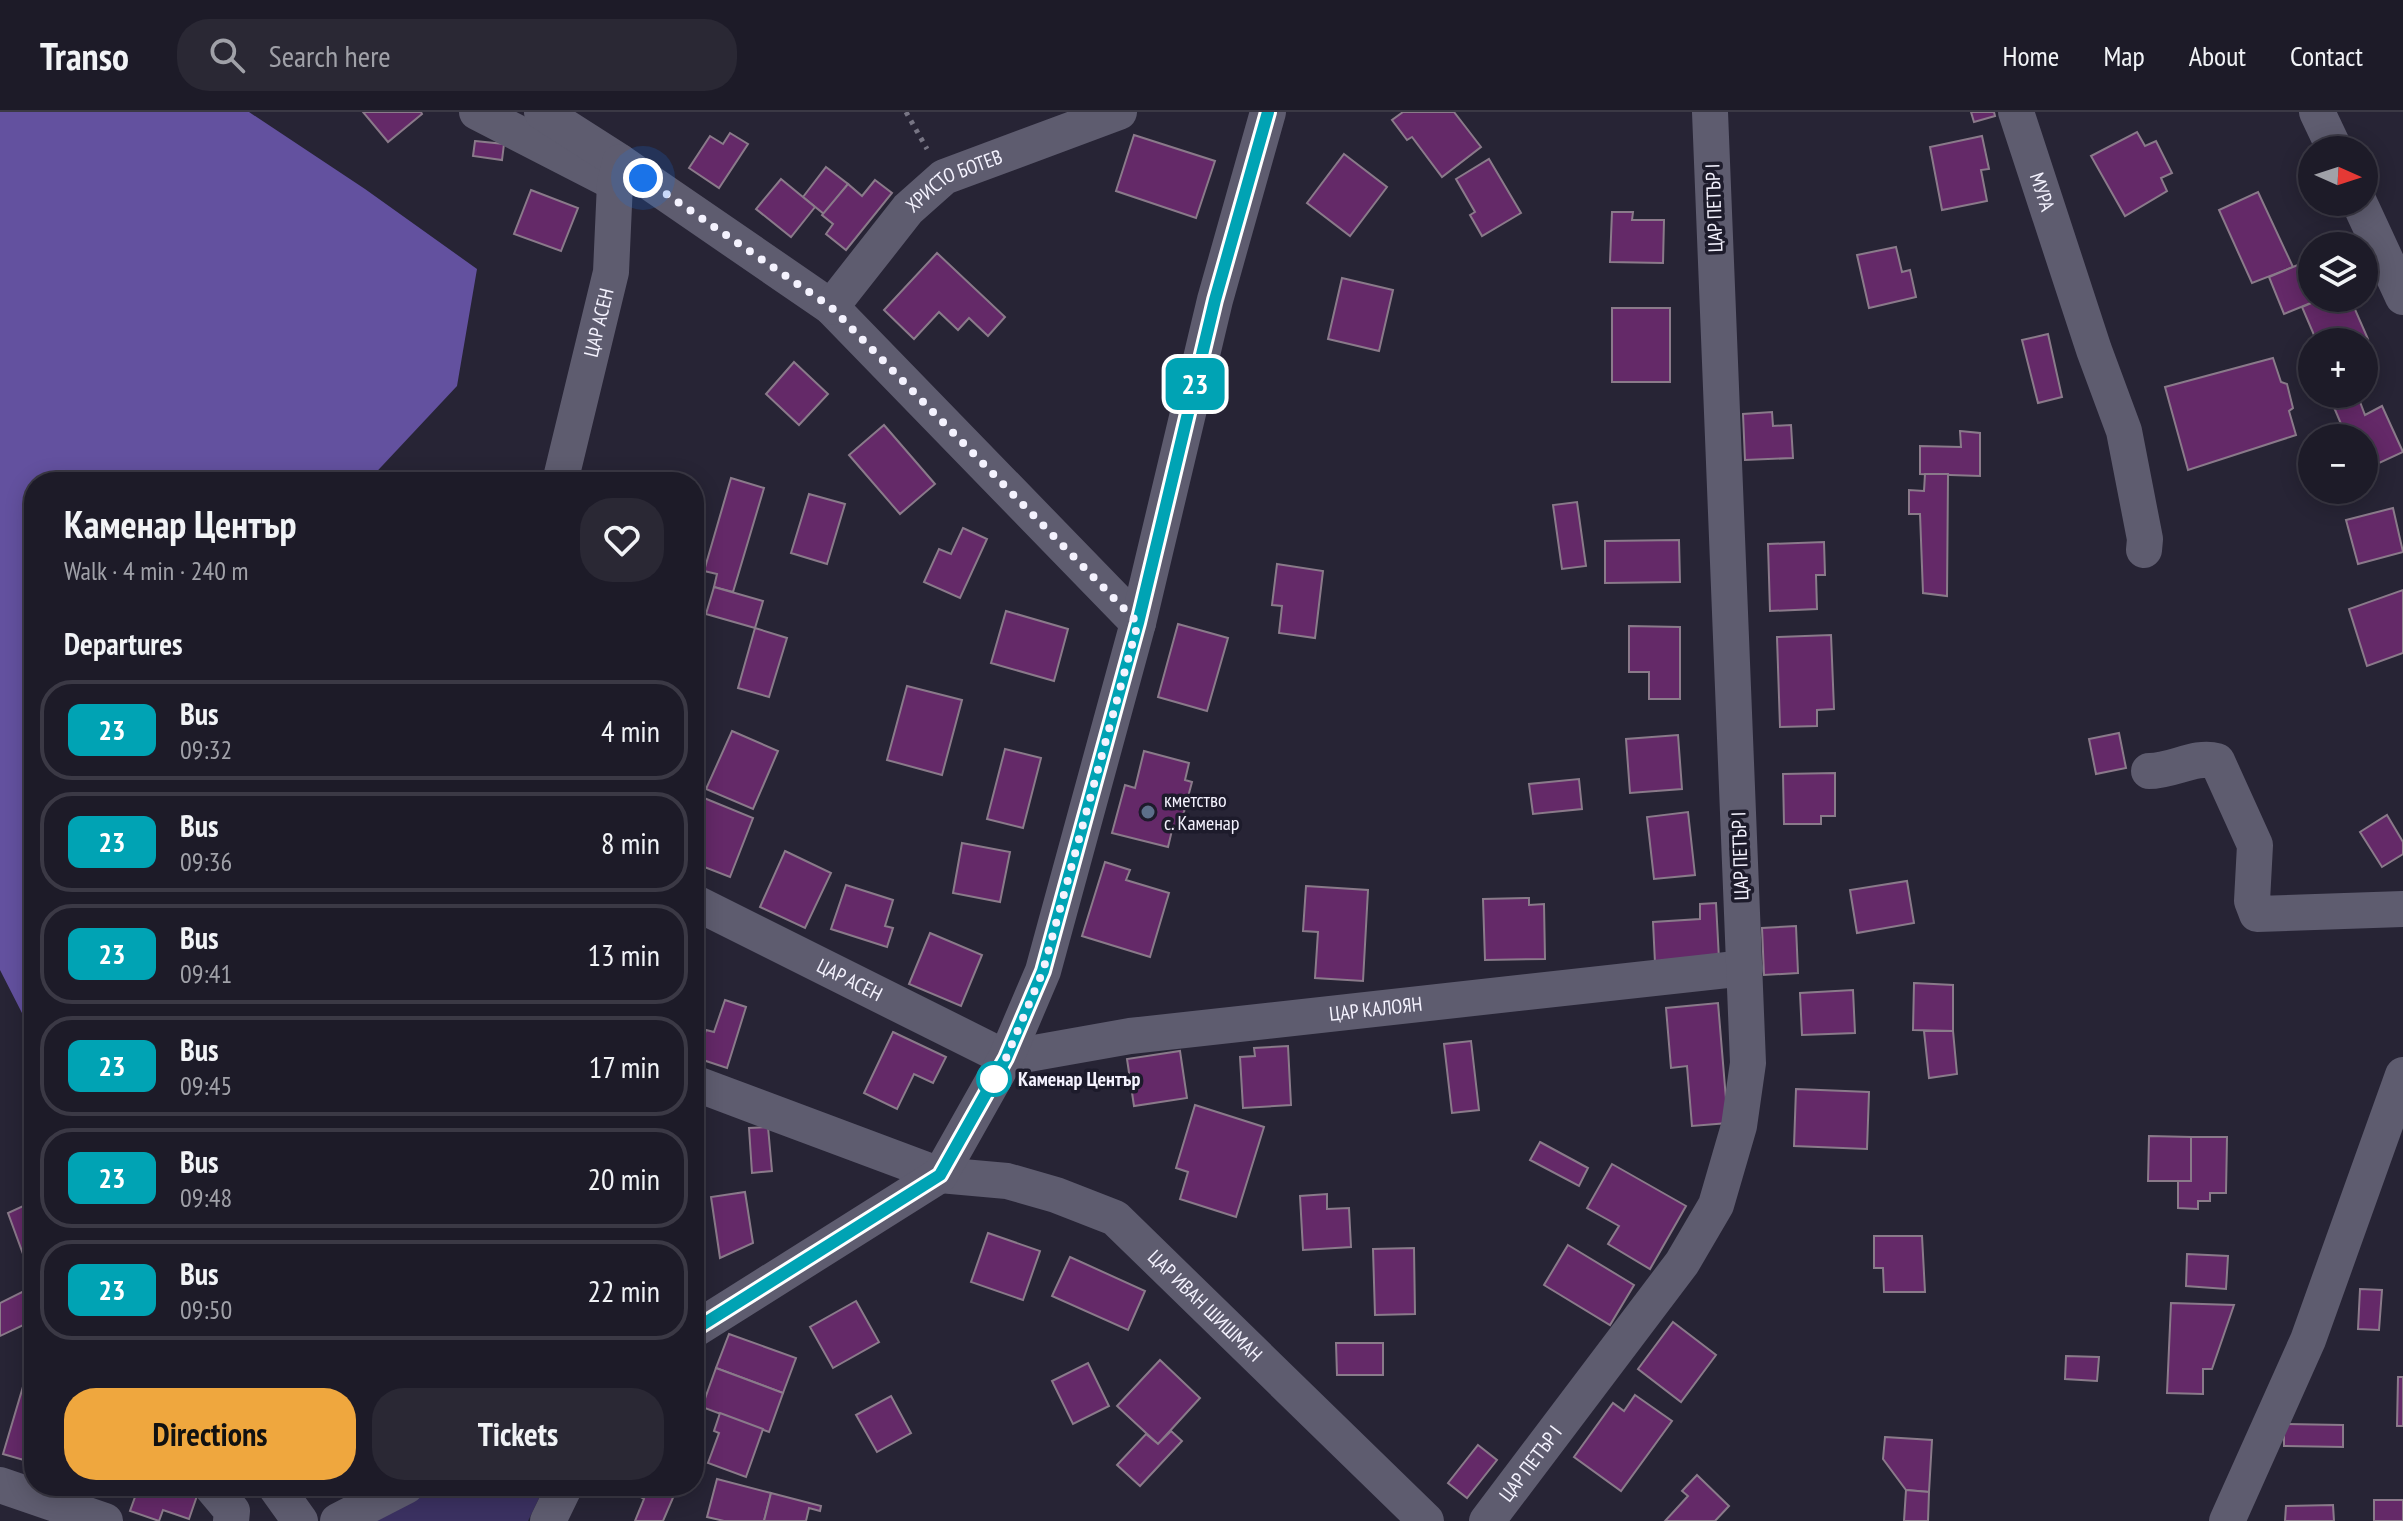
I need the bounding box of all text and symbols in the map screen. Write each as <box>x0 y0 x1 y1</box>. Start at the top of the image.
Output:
search box <box>177 19 737 91</box>
text: Transo <box>40 31 129 80</box>
icon: search <box>205 33 249 77</box>
text: Search here <box>269 36 391 75</box>
text: Home <box>2003 37 2059 74</box>
text: Map <box>2103 37 2145 74</box>
text: About <box>2189 37 2246 74</box>
text: Contact <box>2290 37 2363 74</box>
north arrow <box>2298 136 2378 216</box>
map controls <box>2298 136 2378 504</box>
street label: ХРИСТО БОТЕВ <box>900 143 1006 218</box>
your location <box>623 158 663 198</box>
street label: ЦАР ПЕТЪР I <box>1699 163 1729 253</box>
street label: МУРА <box>2024 169 2061 215</box>
button: layers <box>2298 232 2378 312</box>
street label: ЦАР АСЕН <box>578 285 620 360</box>
button: + <box>2298 328 2378 408</box>
line badge: 23 <box>1159 358 1231 410</box>
text: 23 <box>1182 365 1208 402</box>
button: − <box>2298 424 2378 504</box>
button: heart <box>580 498 664 582</box>
text: Каменар Център <box>64 499 297 548</box>
text: Walk · 4 min · 240 m <box>64 554 248 587</box>
text: Departures <box>64 624 182 663</box>
text: Bus <box>180 694 219 733</box>
text: 23 <box>99 711 125 748</box>
text: 4 min <box>601 711 660 750</box>
text: 09:32 <box>180 733 232 766</box>
place label: кметство с. Каменар <box>1164 787 1240 836</box>
marker: кметство с. Каменар <box>1139 803 1157 821</box>
text: Bus <box>180 806 219 845</box>
street label: ЦАР ПЕТЪР I <box>1725 811 1755 901</box>
text: 23 <box>99 823 125 860</box>
text: 8 min <box>601 823 660 862</box>
text: 09:36 <box>180 845 232 878</box>
text: Bus <box>180 918 219 957</box>
text: 23 <box>99 935 125 972</box>
text: 13 min <box>587 935 660 974</box>
street label: ЦАР АСЕН <box>812 953 887 1007</box>
text: 09:41 <box>180 957 232 990</box>
street label: ЦАР КАЛОЯН <box>1328 991 1424 1027</box>
text: Bus <box>180 1030 219 1069</box>
text: 23 <box>99 1047 125 1084</box>
text: 17 min <box>589 1047 660 1086</box>
marker: Каменар Център <box>977 1062 1011 1096</box>
place label: Каменар Център <box>1018 1066 1140 1092</box>
text: 09:45 <box>180 1069 232 1102</box>
text: Bus <box>180 1142 219 1181</box>
text: 23 <box>99 1159 125 1196</box>
text: 20 min <box>587 1159 660 1198</box>
text: 09:48 <box>180 1181 232 1214</box>
street label: ЦАР ИВАН ШИШМАН <box>1142 1244 1268 1367</box>
text: Bus <box>180 1254 219 1293</box>
text: 23 <box>99 1271 125 1308</box>
text: 22 min <box>587 1271 660 1310</box>
text: 09:50 <box>180 1293 232 1326</box>
button: Directions <box>64 1388 356 1480</box>
button: Tickets <box>372 1388 664 1480</box>
street label: ЦАР ПЕТЪР I <box>1493 1420 1568 1507</box>

